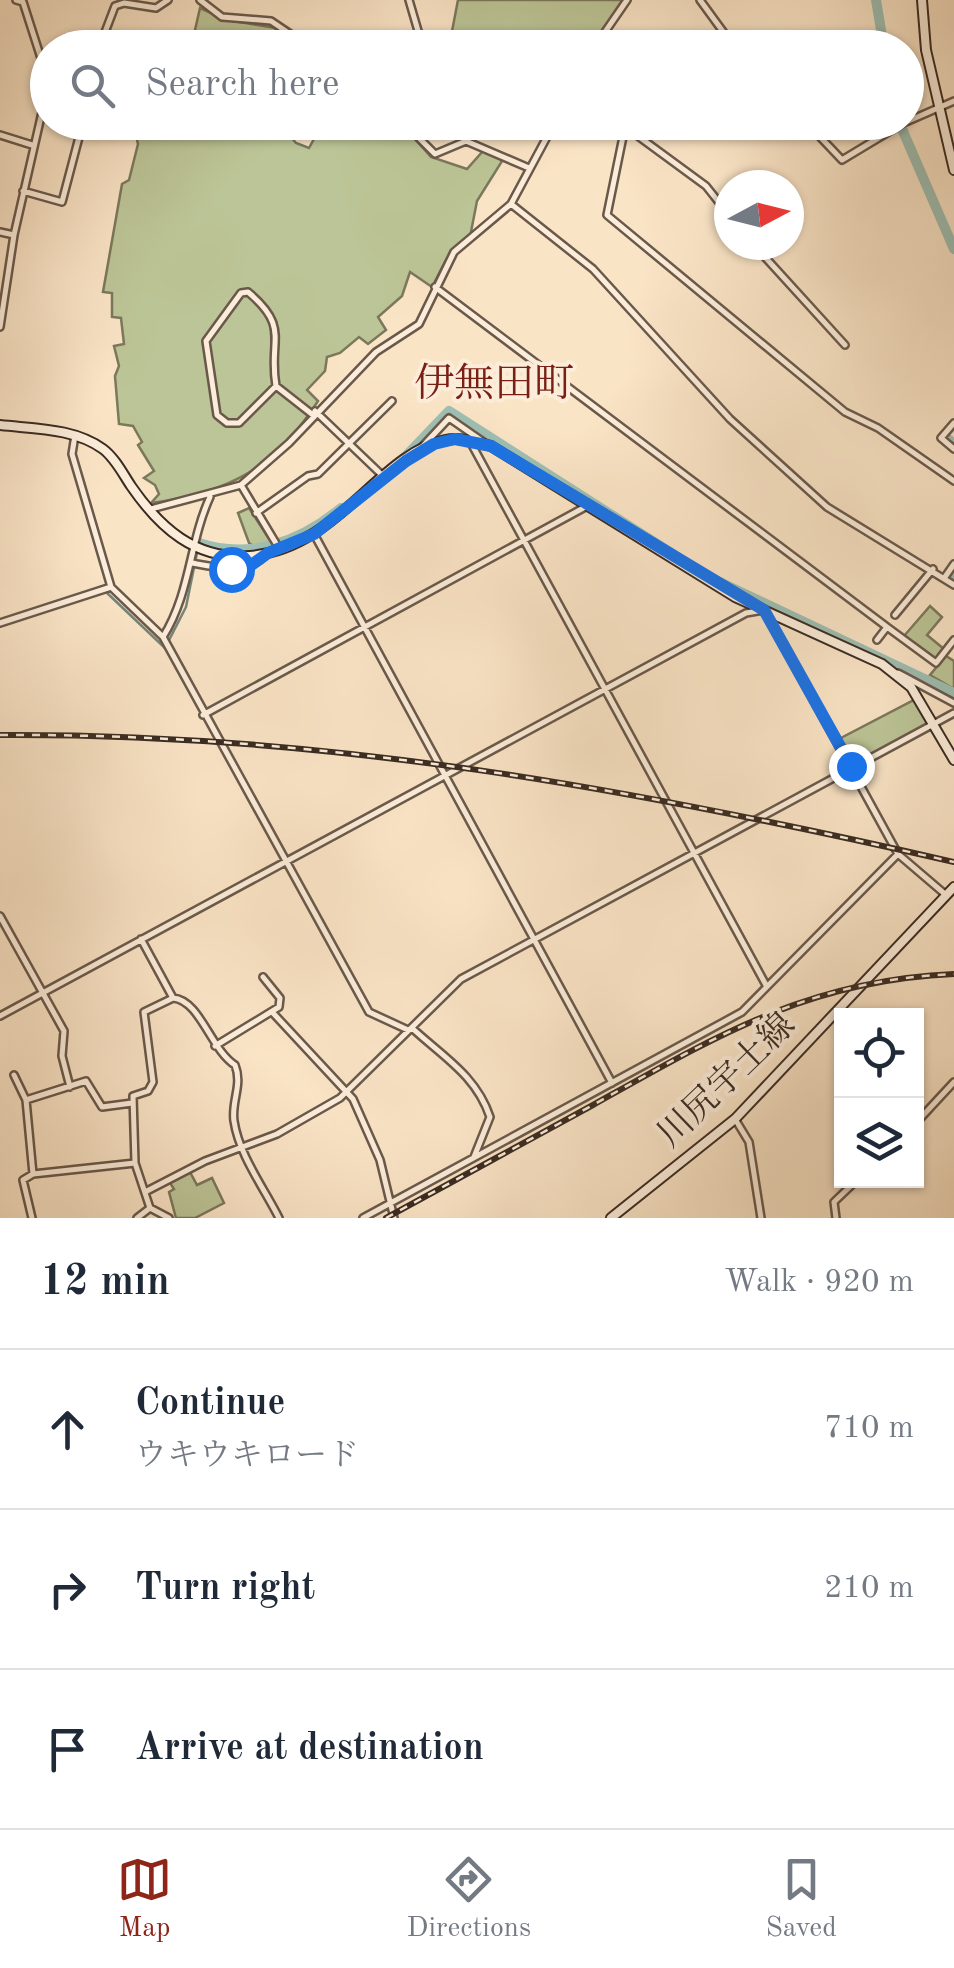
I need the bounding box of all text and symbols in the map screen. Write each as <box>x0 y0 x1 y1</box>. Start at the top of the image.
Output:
search box <box>30 30 924 140</box>
icon: search <box>65 58 120 113</box>
text: Search here <box>145 66 340 104</box>
north arrow <box>714 170 804 260</box>
district label: 伊無田町 <box>414 362 574 406</box>
route start <box>209 547 255 593</box>
route end <box>829 744 875 790</box>
street label: 川尻宇土線 <box>650 1005 802 1154</box>
map controls <box>834 1008 924 1188</box>
button: locate <box>834 1008 924 1098</box>
button: layers <box>834 1098 924 1188</box>
text: 12 min <box>40 1262 170 1304</box>
text: Walk · 920 m <box>724 1267 914 1299</box>
text: Continue <box>135 1385 285 1423</box>
icon: ahead <box>40 1402 95 1457</box>
text: 710 m <box>824 1413 914 1445</box>
text: ウキウキロード <box>135 1441 359 1473</box>
icon: right <box>40 1562 95 1617</box>
text: Turn right <box>135 1570 315 1608</box>
text: 210 m <box>824 1573 914 1605</box>
icon: arrive <box>40 1722 95 1777</box>
text: Arrive at destination <box>135 1730 484 1768</box>
tab: Map <box>117 1852 172 1947</box>
tab: Directions <box>407 1852 531 1947</box>
tab: Saved <box>765 1852 837 1947</box>

